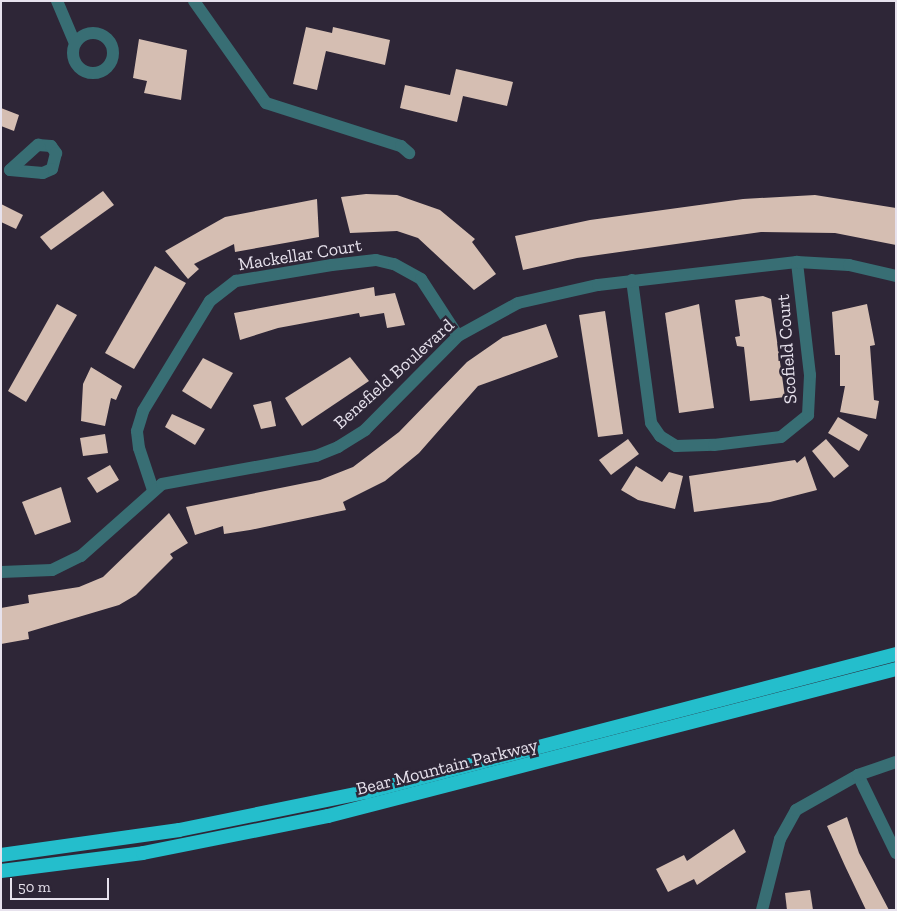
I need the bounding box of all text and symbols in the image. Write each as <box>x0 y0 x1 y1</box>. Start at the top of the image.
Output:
street label: Mackellar Court <box>236 235 364 275</box>
street label: Scofield Court <box>772 293 802 405</box>
street label: Benefield Boulevard <box>330 314 458 434</box>
street label: Bear Mountain Parkway <box>354 734 540 800</box>
scale bar <box>12 868 111 900</box>
text: 50 m <box>18 878 51 896</box>

